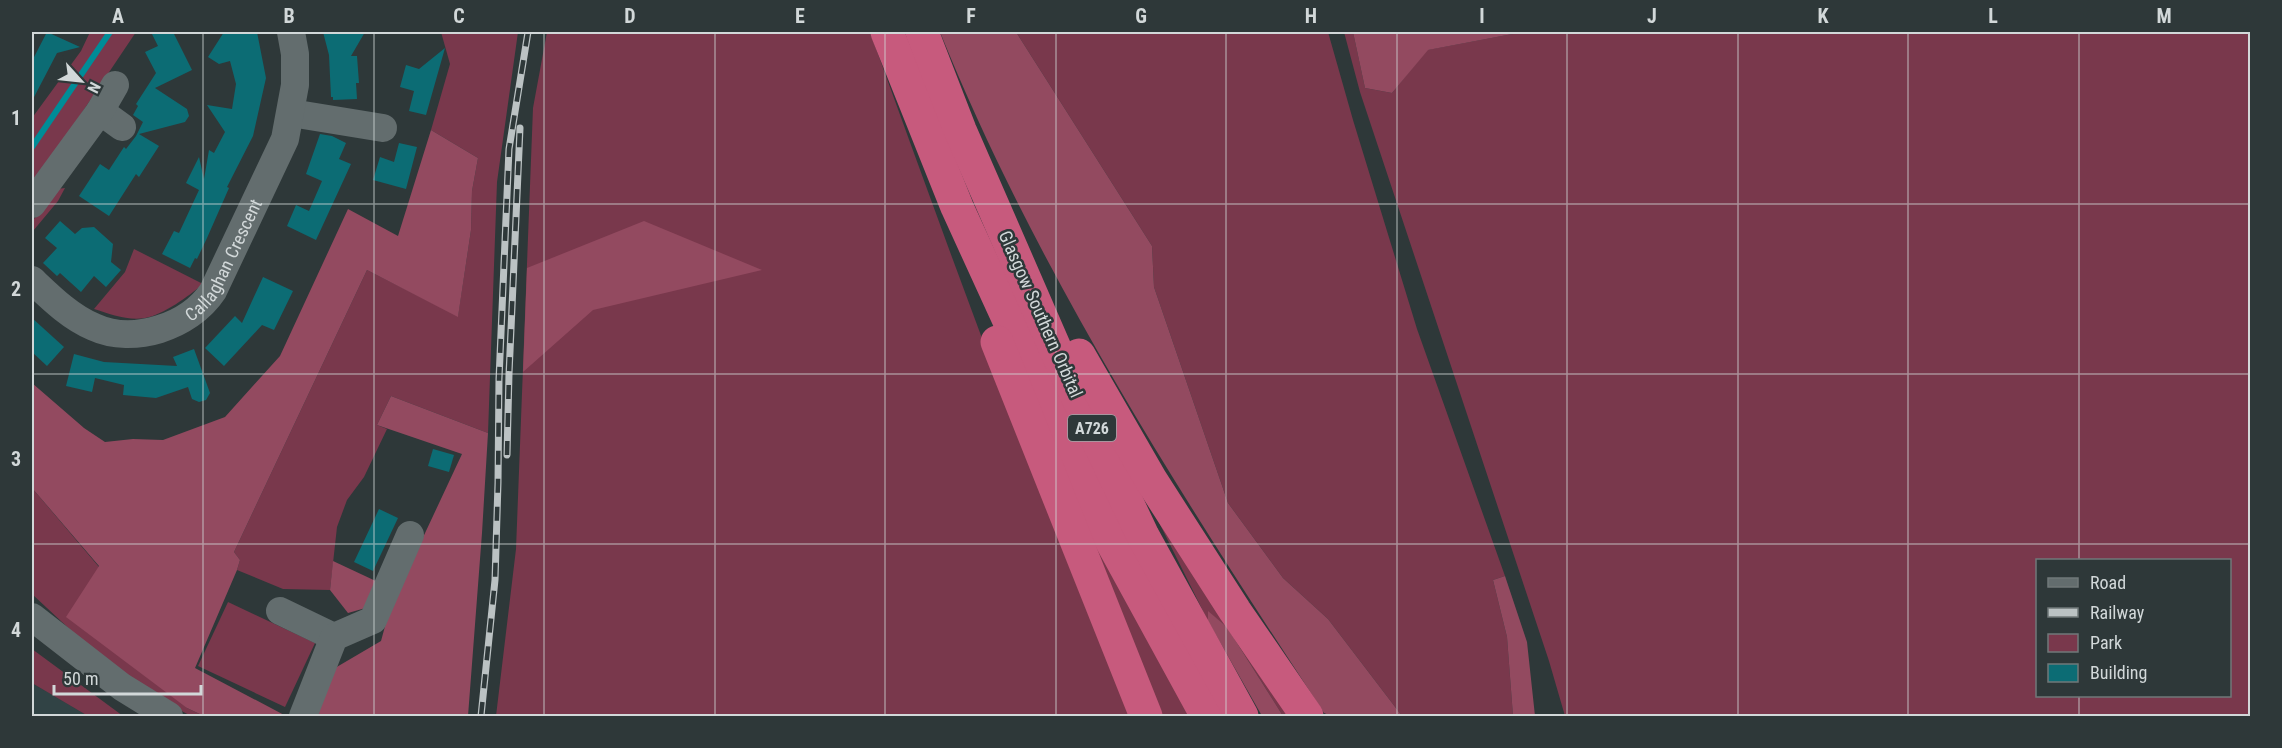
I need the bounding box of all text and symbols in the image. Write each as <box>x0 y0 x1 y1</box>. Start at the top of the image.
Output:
text: A <box>112 4 124 28</box>
text: B <box>283 4 295 28</box>
text: C <box>453 4 465 28</box>
text: D <box>624 4 636 28</box>
text: E <box>795 4 805 28</box>
text: F <box>966 4 976 28</box>
text: G <box>1135 4 1147 28</box>
text: H <box>1305 4 1317 28</box>
text: I <box>1479 4 1485 28</box>
text: J <box>1647 4 1657 28</box>
text: K <box>1817 4 1829 28</box>
text: L <box>1988 4 1998 28</box>
text: M <box>2156 4 2172 28</box>
north arrow <box>51 51 111 111</box>
text: N <box>83 79 105 96</box>
text: 1 <box>11 106 21 130</box>
street label: Callaghan Crescent <box>180 195 266 325</box>
street label: Glasgow Southern Orbital <box>995 227 1087 401</box>
text: 2 <box>11 277 21 301</box>
road number: A726 <box>1068 415 1116 441</box>
text: 3 <box>11 447 21 471</box>
legend <box>2036 559 2231 697</box>
text: Road <box>2090 572 2126 593</box>
text: Railway <box>2090 602 2145 623</box>
text: 4 <box>11 618 21 642</box>
text: Park <box>2090 632 2122 653</box>
scale bar <box>54 658 201 696</box>
text: Building <box>2090 662 2147 683</box>
text: 50 m <box>63 668 98 689</box>

